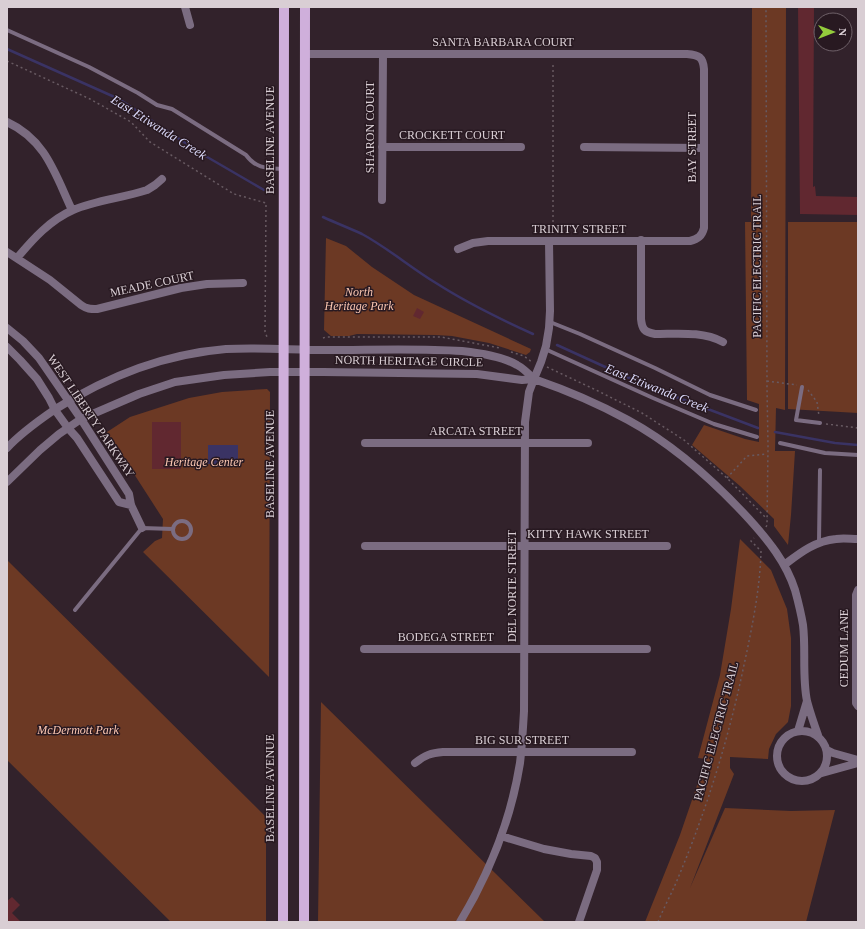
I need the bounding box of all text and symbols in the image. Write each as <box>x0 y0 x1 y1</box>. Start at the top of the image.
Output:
north arrow <box>813 12 853 52</box>
text: N <box>837 28 849 36</box>
street label: SANTA BARBARA COURT <box>432 35 575 49</box>
street label: SHARON COURT <box>363 80 377 173</box>
street label: BASELINE AVENUE <box>263 86 277 194</box>
water label: East Etiwanda Creek <box>108 91 210 163</box>
street label: BAY STREET <box>685 111 699 182</box>
street label: CROCKETT COURT <box>399 128 506 142</box>
street label: PACIFIC ELECTRIC TRAIL <box>750 194 764 338</box>
street label: TRINITY STREET <box>532 222 627 236</box>
street label: MEADE COURT <box>109 268 196 300</box>
park label: North Heritage Park <box>324 285 394 313</box>
street label: WEST LIBERTY PARKWAY <box>45 352 138 480</box>
street label: NORTH HERITAGE CIRCLE <box>335 353 483 369</box>
water label: East Etiwanda Creek <box>602 360 711 416</box>
street label: BASELINE AVENUE <box>263 410 277 518</box>
street label: ARCATA STREET <box>429 424 523 438</box>
park label: Heritage Center <box>164 455 243 469</box>
street label: KITTY HAWK STREET <box>527 527 650 541</box>
street label: DEL NORTE STREET <box>505 529 519 642</box>
street label: CEDUM LANE <box>837 609 851 687</box>
street label: BODEGA STREET <box>398 630 495 644</box>
street label: PACIFIC ELECTRIC TRAIL <box>691 660 741 802</box>
park label: McDermott Park <box>36 723 119 737</box>
street label: BIG SUR STREET <box>475 733 570 747</box>
street label: BASELINE AVENUE <box>263 734 277 842</box>

